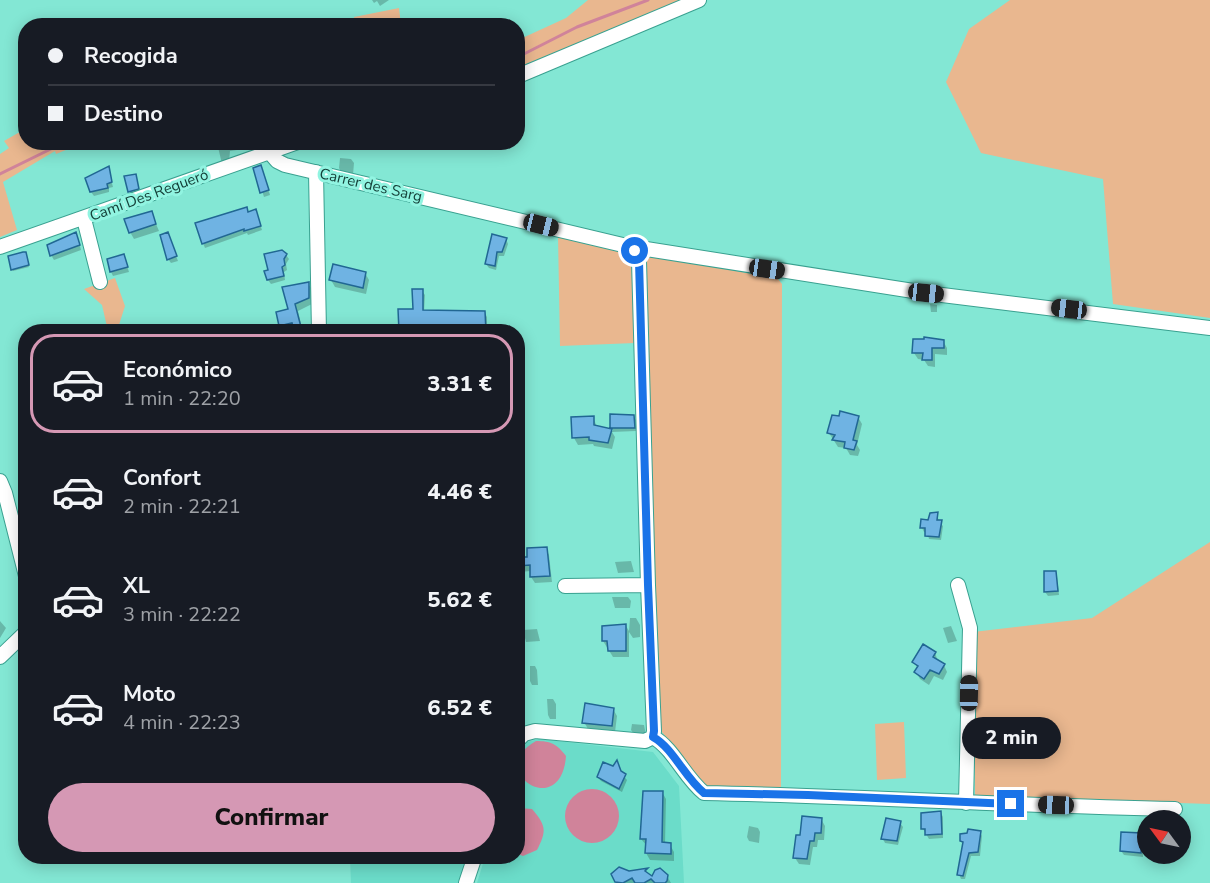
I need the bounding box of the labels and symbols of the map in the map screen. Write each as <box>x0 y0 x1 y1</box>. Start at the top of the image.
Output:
street label: Carrer des Sarg <box>318 163 424 207</box>
street label: Camí Des Regueró <box>87 164 211 226</box>
car <box>521 212 561 238</box>
route start <box>621 237 648 264</box>
car <box>748 258 786 280</box>
car <box>907 282 945 304</box>
car <box>1050 298 1088 320</box>
car <box>960 675 978 711</box>
callout: 2 min <box>962 717 1060 759</box>
route end <box>997 790 1024 817</box>
car <box>1038 795 1074 815</box>
north arrow <box>1137 810 1191 864</box>

